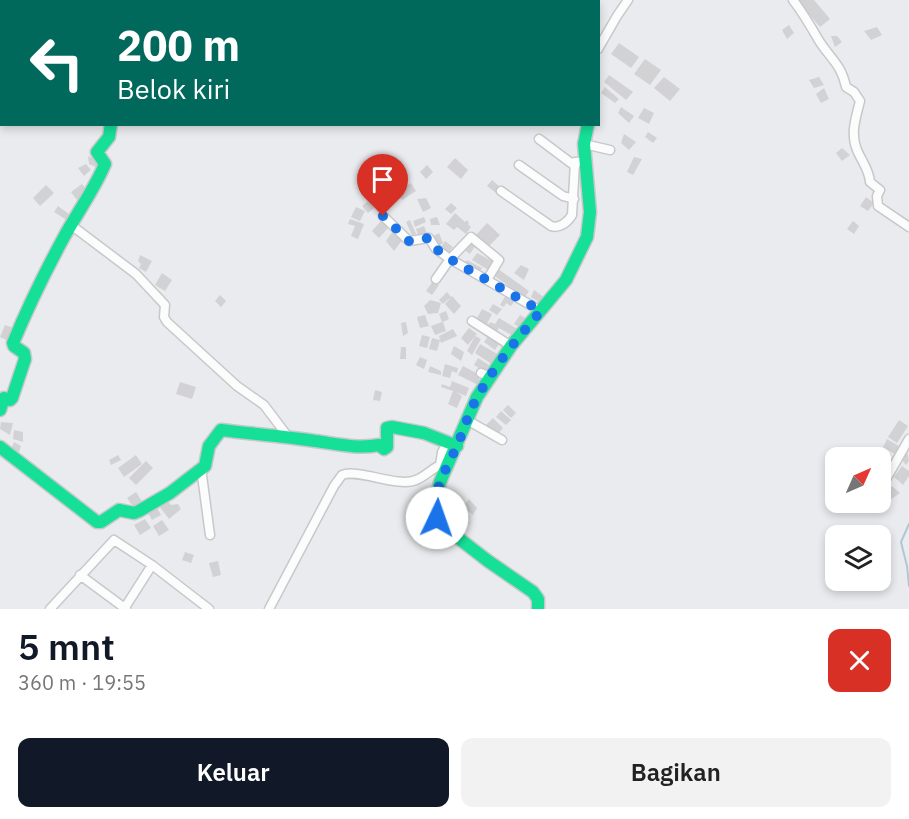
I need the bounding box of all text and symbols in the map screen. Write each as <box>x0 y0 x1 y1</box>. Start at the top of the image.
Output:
text: 200 m <box>117 18 240 73</box>
icon: left <box>18 24 96 102</box>
text: Belok kiri <box>117 71 230 106</box>
pin <box>357 154 408 216</box>
icon: arrive <box>366 163 399 196</box>
north arrow <box>825 447 891 513</box>
map controls <box>825 447 891 591</box>
position arrow <box>405 486 469 550</box>
button: layers <box>825 525 891 591</box>
text: 5 mnt <box>18 623 115 670</box>
button: close <box>828 629 891 692</box>
text: 360 m · 19:55 <box>18 669 146 696</box>
button: Keluar <box>18 738 449 807</box>
button: Bagikan <box>461 738 891 807</box>

